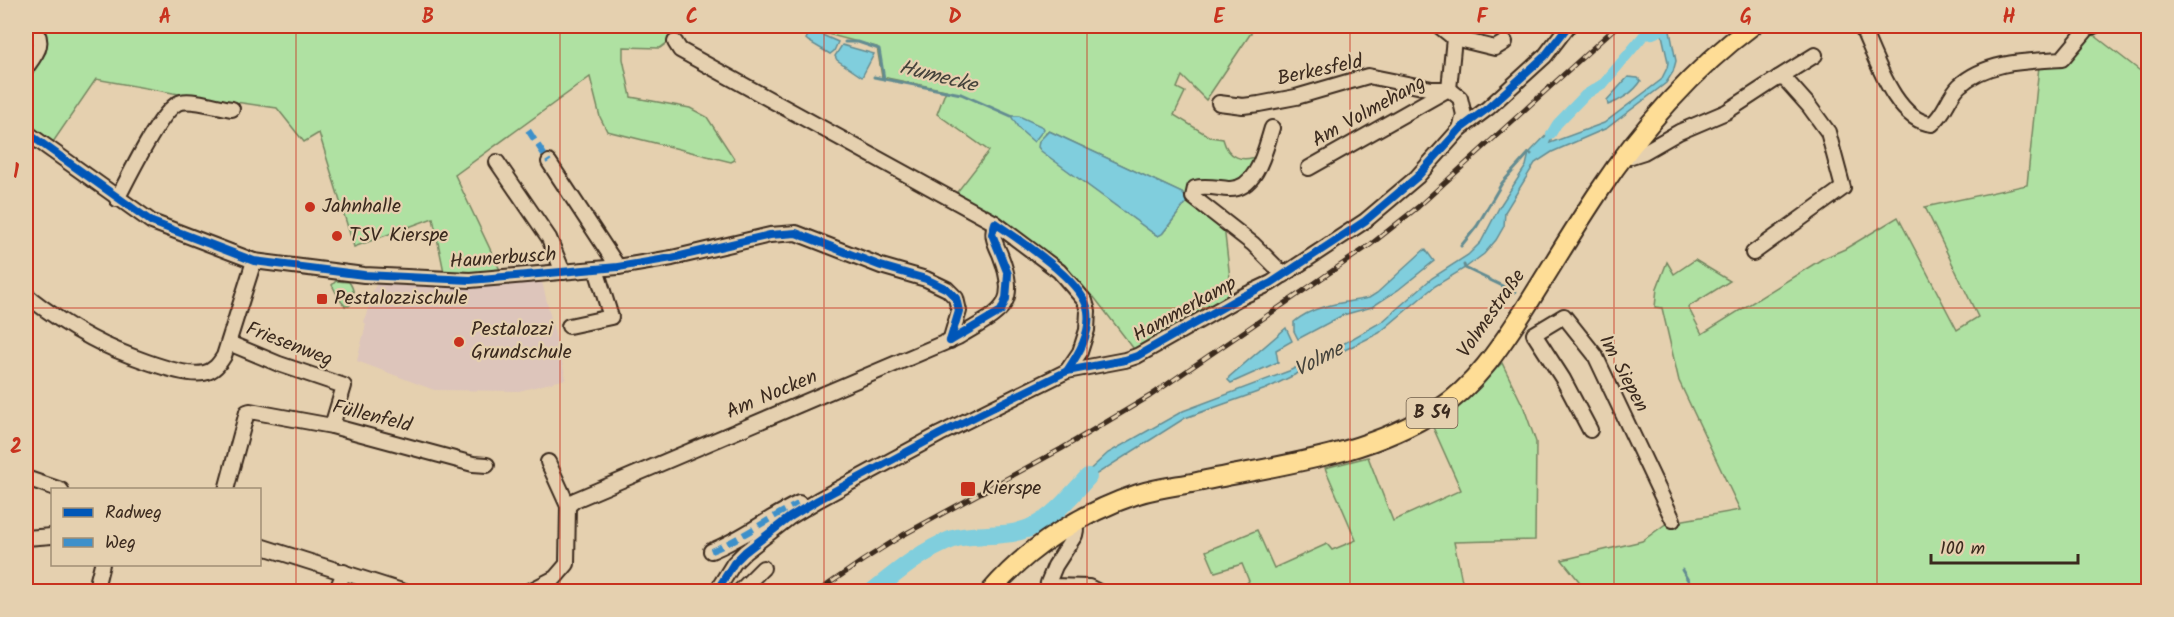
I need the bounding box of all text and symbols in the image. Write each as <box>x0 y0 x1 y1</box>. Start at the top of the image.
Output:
text: A <box>159 2 171 34</box>
text: B <box>422 2 434 34</box>
text: C <box>686 2 698 34</box>
text: D <box>948 2 962 34</box>
text: E <box>1213 2 1225 34</box>
text: F <box>1477 2 1489 34</box>
text: G <box>1740 2 1752 34</box>
text: H <box>2002 2 2016 34</box>
street label: Berkesfeld <box>1274 46 1367 96</box>
water label: Humecke <box>896 51 983 103</box>
street label: Am Volmehang <box>1306 67 1432 157</box>
text: 1 <box>13 157 19 189</box>
place label: Jahnhalle <box>322 191 401 223</box>
marker: Jahnhalle <box>303 200 317 214</box>
place label: TSV Kierspe <box>349 220 448 252</box>
marker: TSV Kierspe <box>330 229 344 243</box>
street label: Haunerbusch <box>449 239 557 279</box>
street label: Volmestraße <box>1450 263 1534 365</box>
street label: Hammerkamp <box>1127 268 1243 352</box>
place label: Pestalozzischule <box>334 283 467 315</box>
marker: Pestalozzischule <box>315 292 329 306</box>
street label: Friesenweg <box>241 314 337 376</box>
place label: Pestalozzi Grundschule <box>471 314 572 369</box>
street label: Im Siepen <box>1589 330 1657 418</box>
water label: Volme <box>1288 332 1352 387</box>
marker: Pestalozzi Grundschule <box>452 335 466 349</box>
street label: Am Nocken <box>721 361 823 429</box>
street label: Füllenfeld <box>329 392 416 443</box>
road number: B 54 <box>1406 398 1458 428</box>
text: 2 <box>10 432 22 464</box>
place label: Kierspe <box>982 473 1041 505</box>
marker: Kierspe <box>959 480 977 498</box>
legend <box>51 488 261 566</box>
text: Radweg <box>105 499 162 528</box>
scale bar <box>1931 527 2078 565</box>
text: Weg <box>105 529 136 558</box>
text: 100 m <box>1940 535 1985 564</box>

